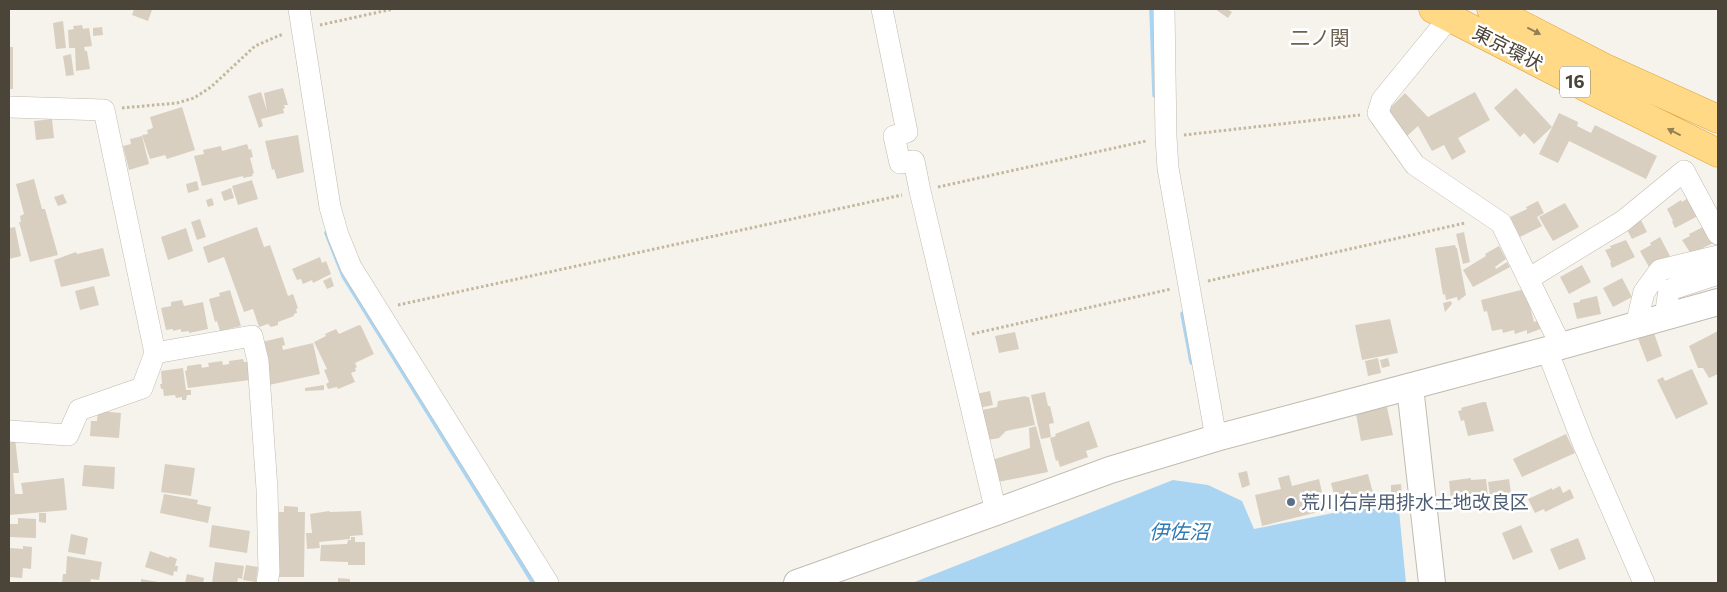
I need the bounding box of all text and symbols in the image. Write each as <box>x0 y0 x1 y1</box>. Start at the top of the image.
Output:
street label: 東京環状 <box>1469 20 1547 75</box>
district label: 二ノ関 <box>1290 25 1350 49</box>
one-way arrow <box>1527 27 1542 35</box>
road number: 16 <box>1560 66 1590 98</box>
one-way arrow <box>1667 128 1681 136</box>
place label: 荒川右岸用排水土地改良区 <box>1301 490 1529 513</box>
marker: 荒川右岸用排水土地改良区 <box>1285 496 1297 508</box>
water label: 伊佐沼 <box>1149 519 1212 543</box>

